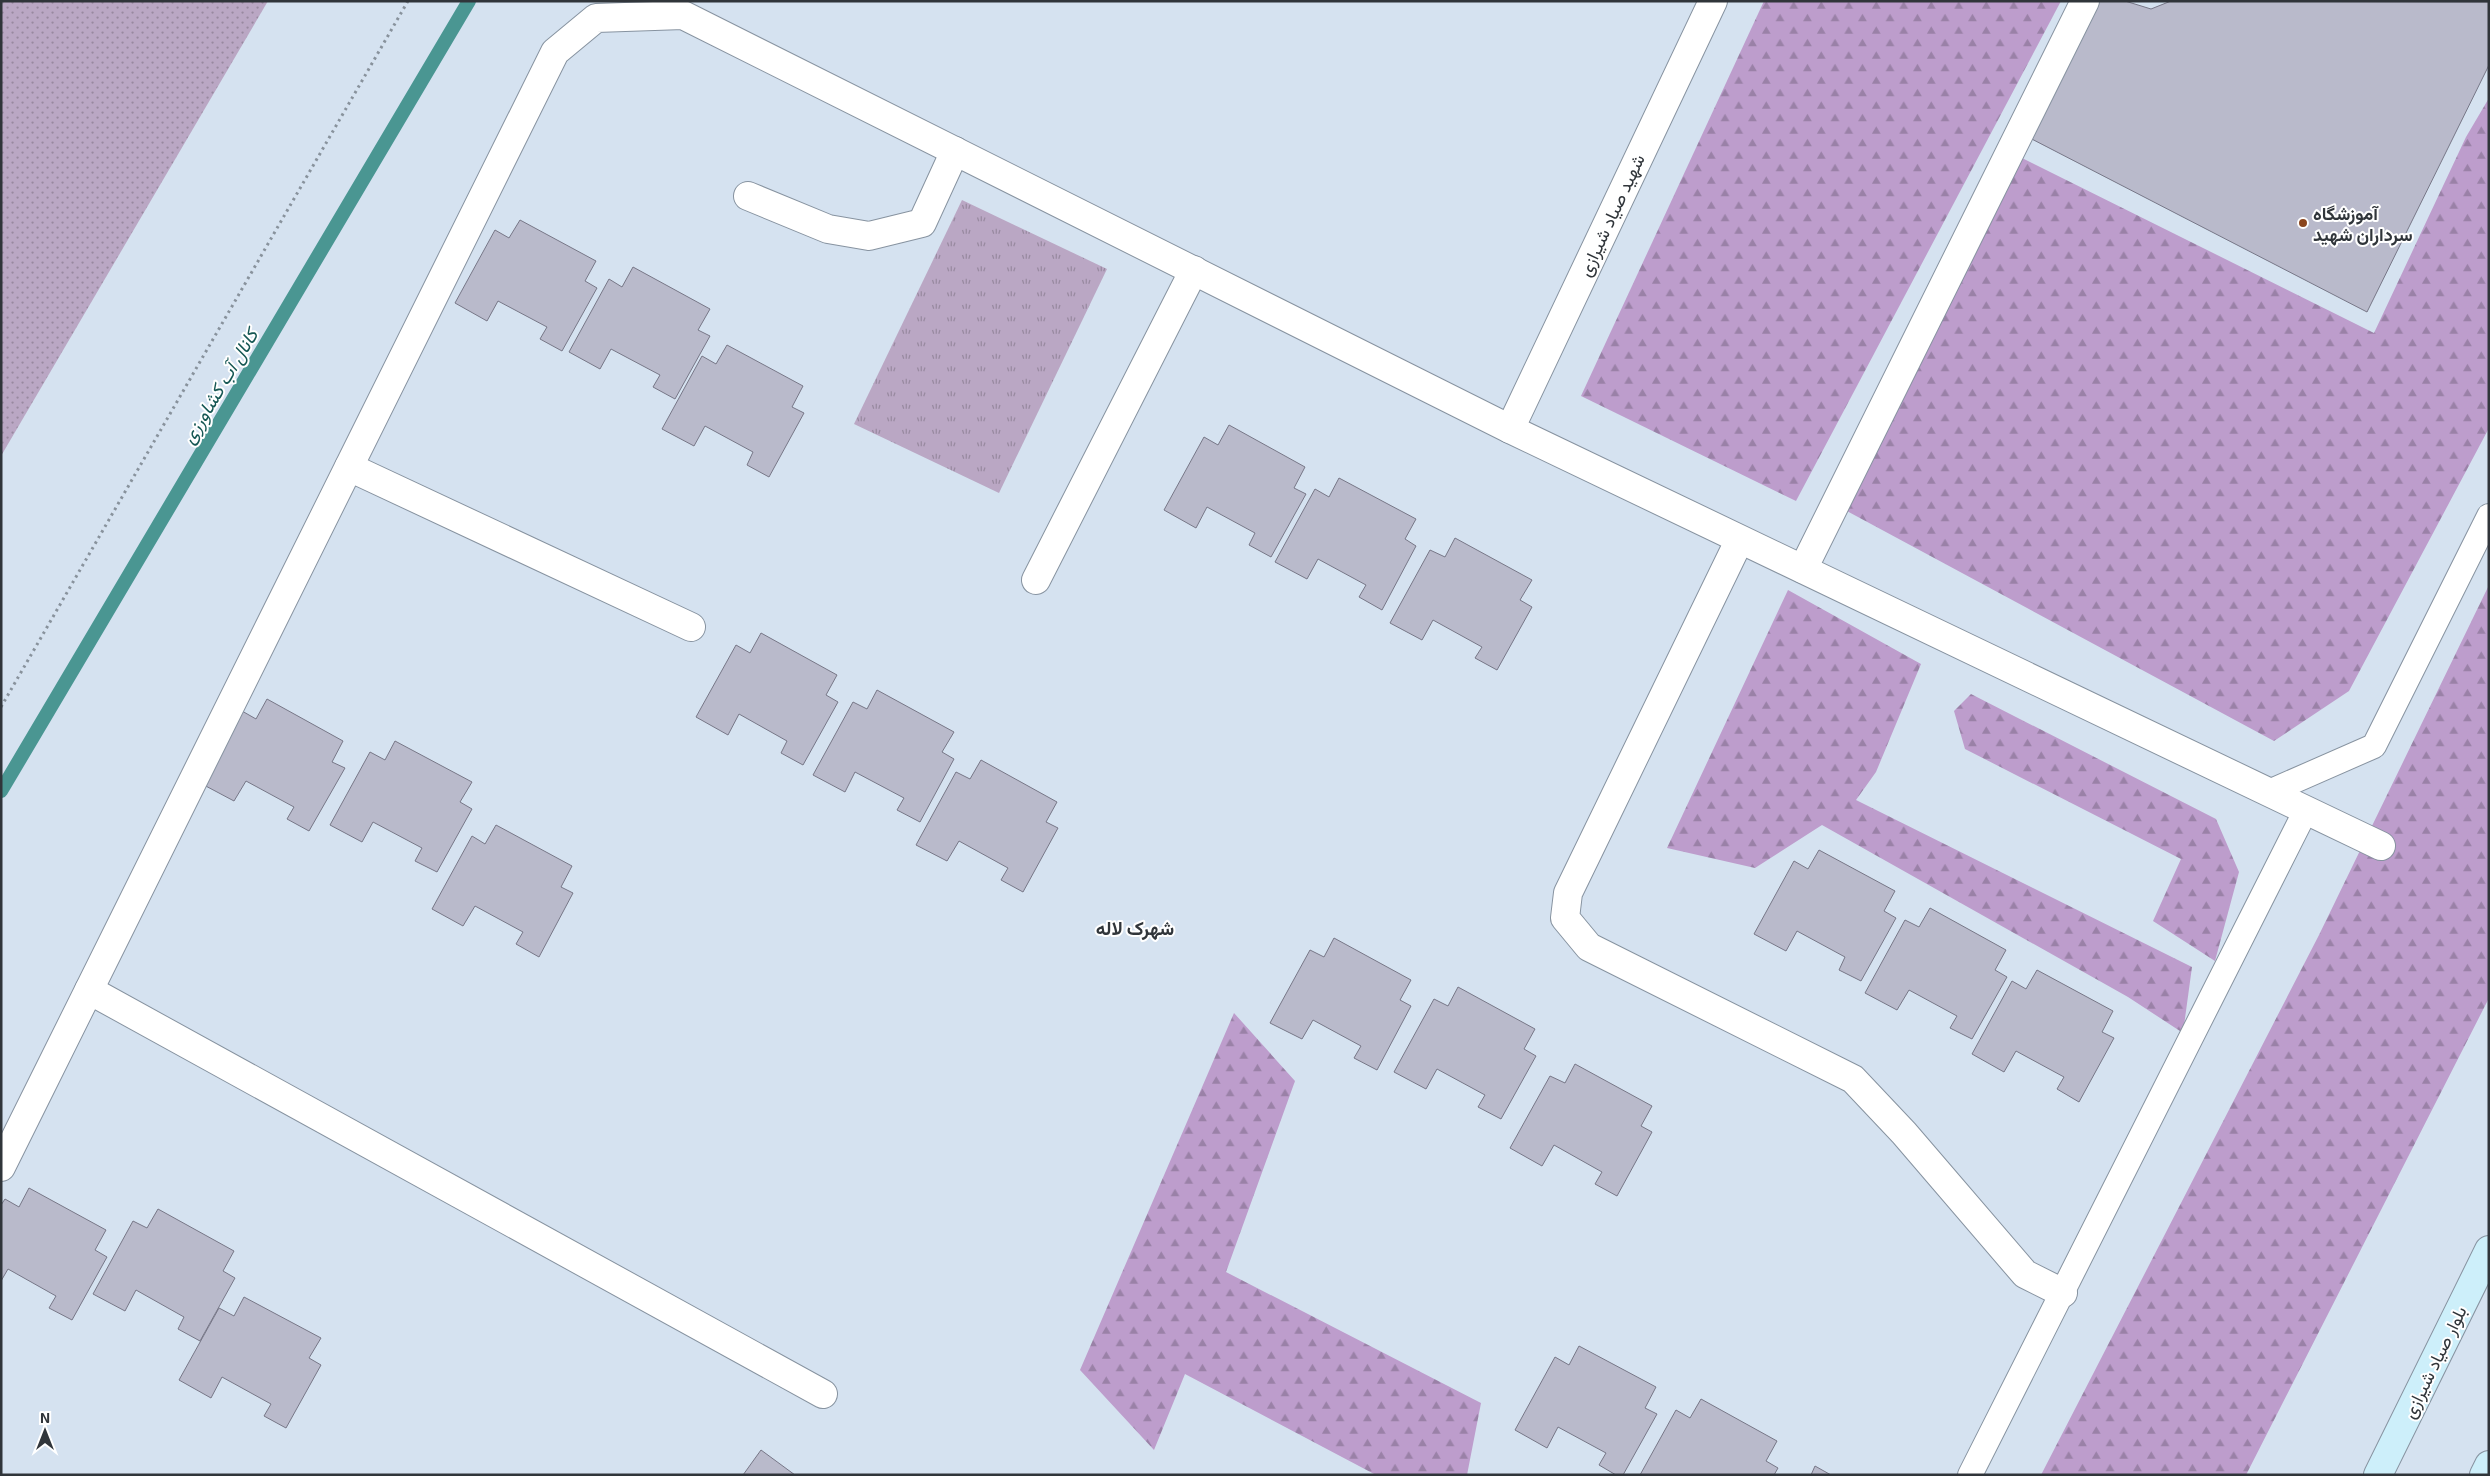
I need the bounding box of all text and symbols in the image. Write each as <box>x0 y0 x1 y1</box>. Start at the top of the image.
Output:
street label: شهید صیاد شیرازی <box>1573 150 1650 280</box>
place label: آموزشگاه سرداران شهید <box>2313 202 2413 246</box>
marker: آموزشگاه سرداران شهید <box>2297 217 2309 229</box>
water label: کانال آب کشاورزی <box>176 322 265 448</box>
district label: شهرک لاله <box>1096 916 1174 941</box>
street label: بلوار صیاد شیرازی <box>2397 1302 2472 1422</box>
north arrow <box>20 1406 70 1456</box>
text: N <box>40 1409 50 1426</box>

